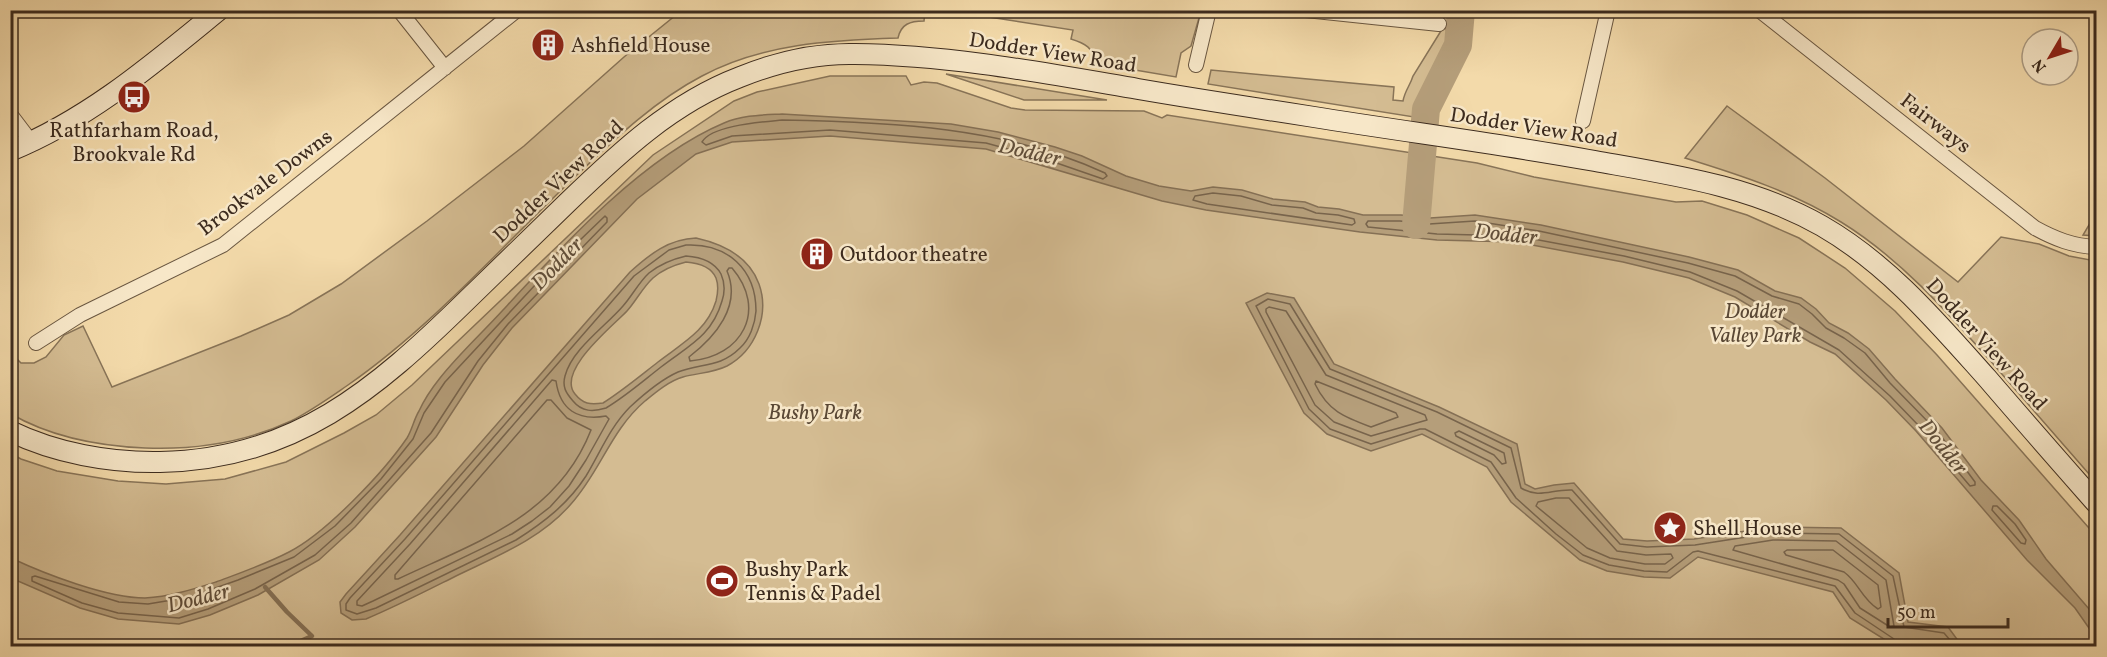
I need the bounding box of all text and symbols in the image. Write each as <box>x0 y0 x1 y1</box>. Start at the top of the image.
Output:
street label: Dodder View Road <box>967 26 1139 81</box>
building icon: Ashfield House <box>530 27 566 63</box>
north arrow <box>2020 27 2080 87</box>
place label: Ashfield House <box>571 32 711 61</box>
text: N <box>2027 53 2052 77</box>
bus stop icon: Rathfarham Road, Brookvale Rd <box>116 79 152 115</box>
street label: Fairways <box>1894 87 1977 161</box>
street label: Dodder View Road <box>1448 101 1620 156</box>
street label: Dodder View Road <box>487 114 631 250</box>
place label: Rathfarham Road, Brookvale Rd <box>49 117 219 170</box>
street label: Brookvale Downs <box>193 123 339 243</box>
water label: Dodder <box>995 131 1065 176</box>
water label: Dodder <box>1472 217 1540 254</box>
water label: Dodder <box>525 231 592 298</box>
building icon: Outdoor theatre <box>799 236 835 272</box>
place label: Outdoor theatre <box>840 241 988 270</box>
street label: Dodder View Road <box>1919 272 2053 418</box>
park label: Dodder Valley Park <box>1708 298 1802 351</box>
park label: Bushy Park <box>768 399 862 428</box>
water label: Dodder <box>1910 413 1975 483</box>
place icon: Shell House <box>1652 510 1688 546</box>
place label: Shell House <box>1693 515 1802 544</box>
place label: Bushy Park Tennis & Padel <box>745 556 881 609</box>
sports icon: Bushy Park Tennis & Padel <box>704 563 740 599</box>
water label: Dodder <box>164 577 234 622</box>
scale bar <box>1888 591 2008 629</box>
text: 50 m <box>1897 601 1936 626</box>

